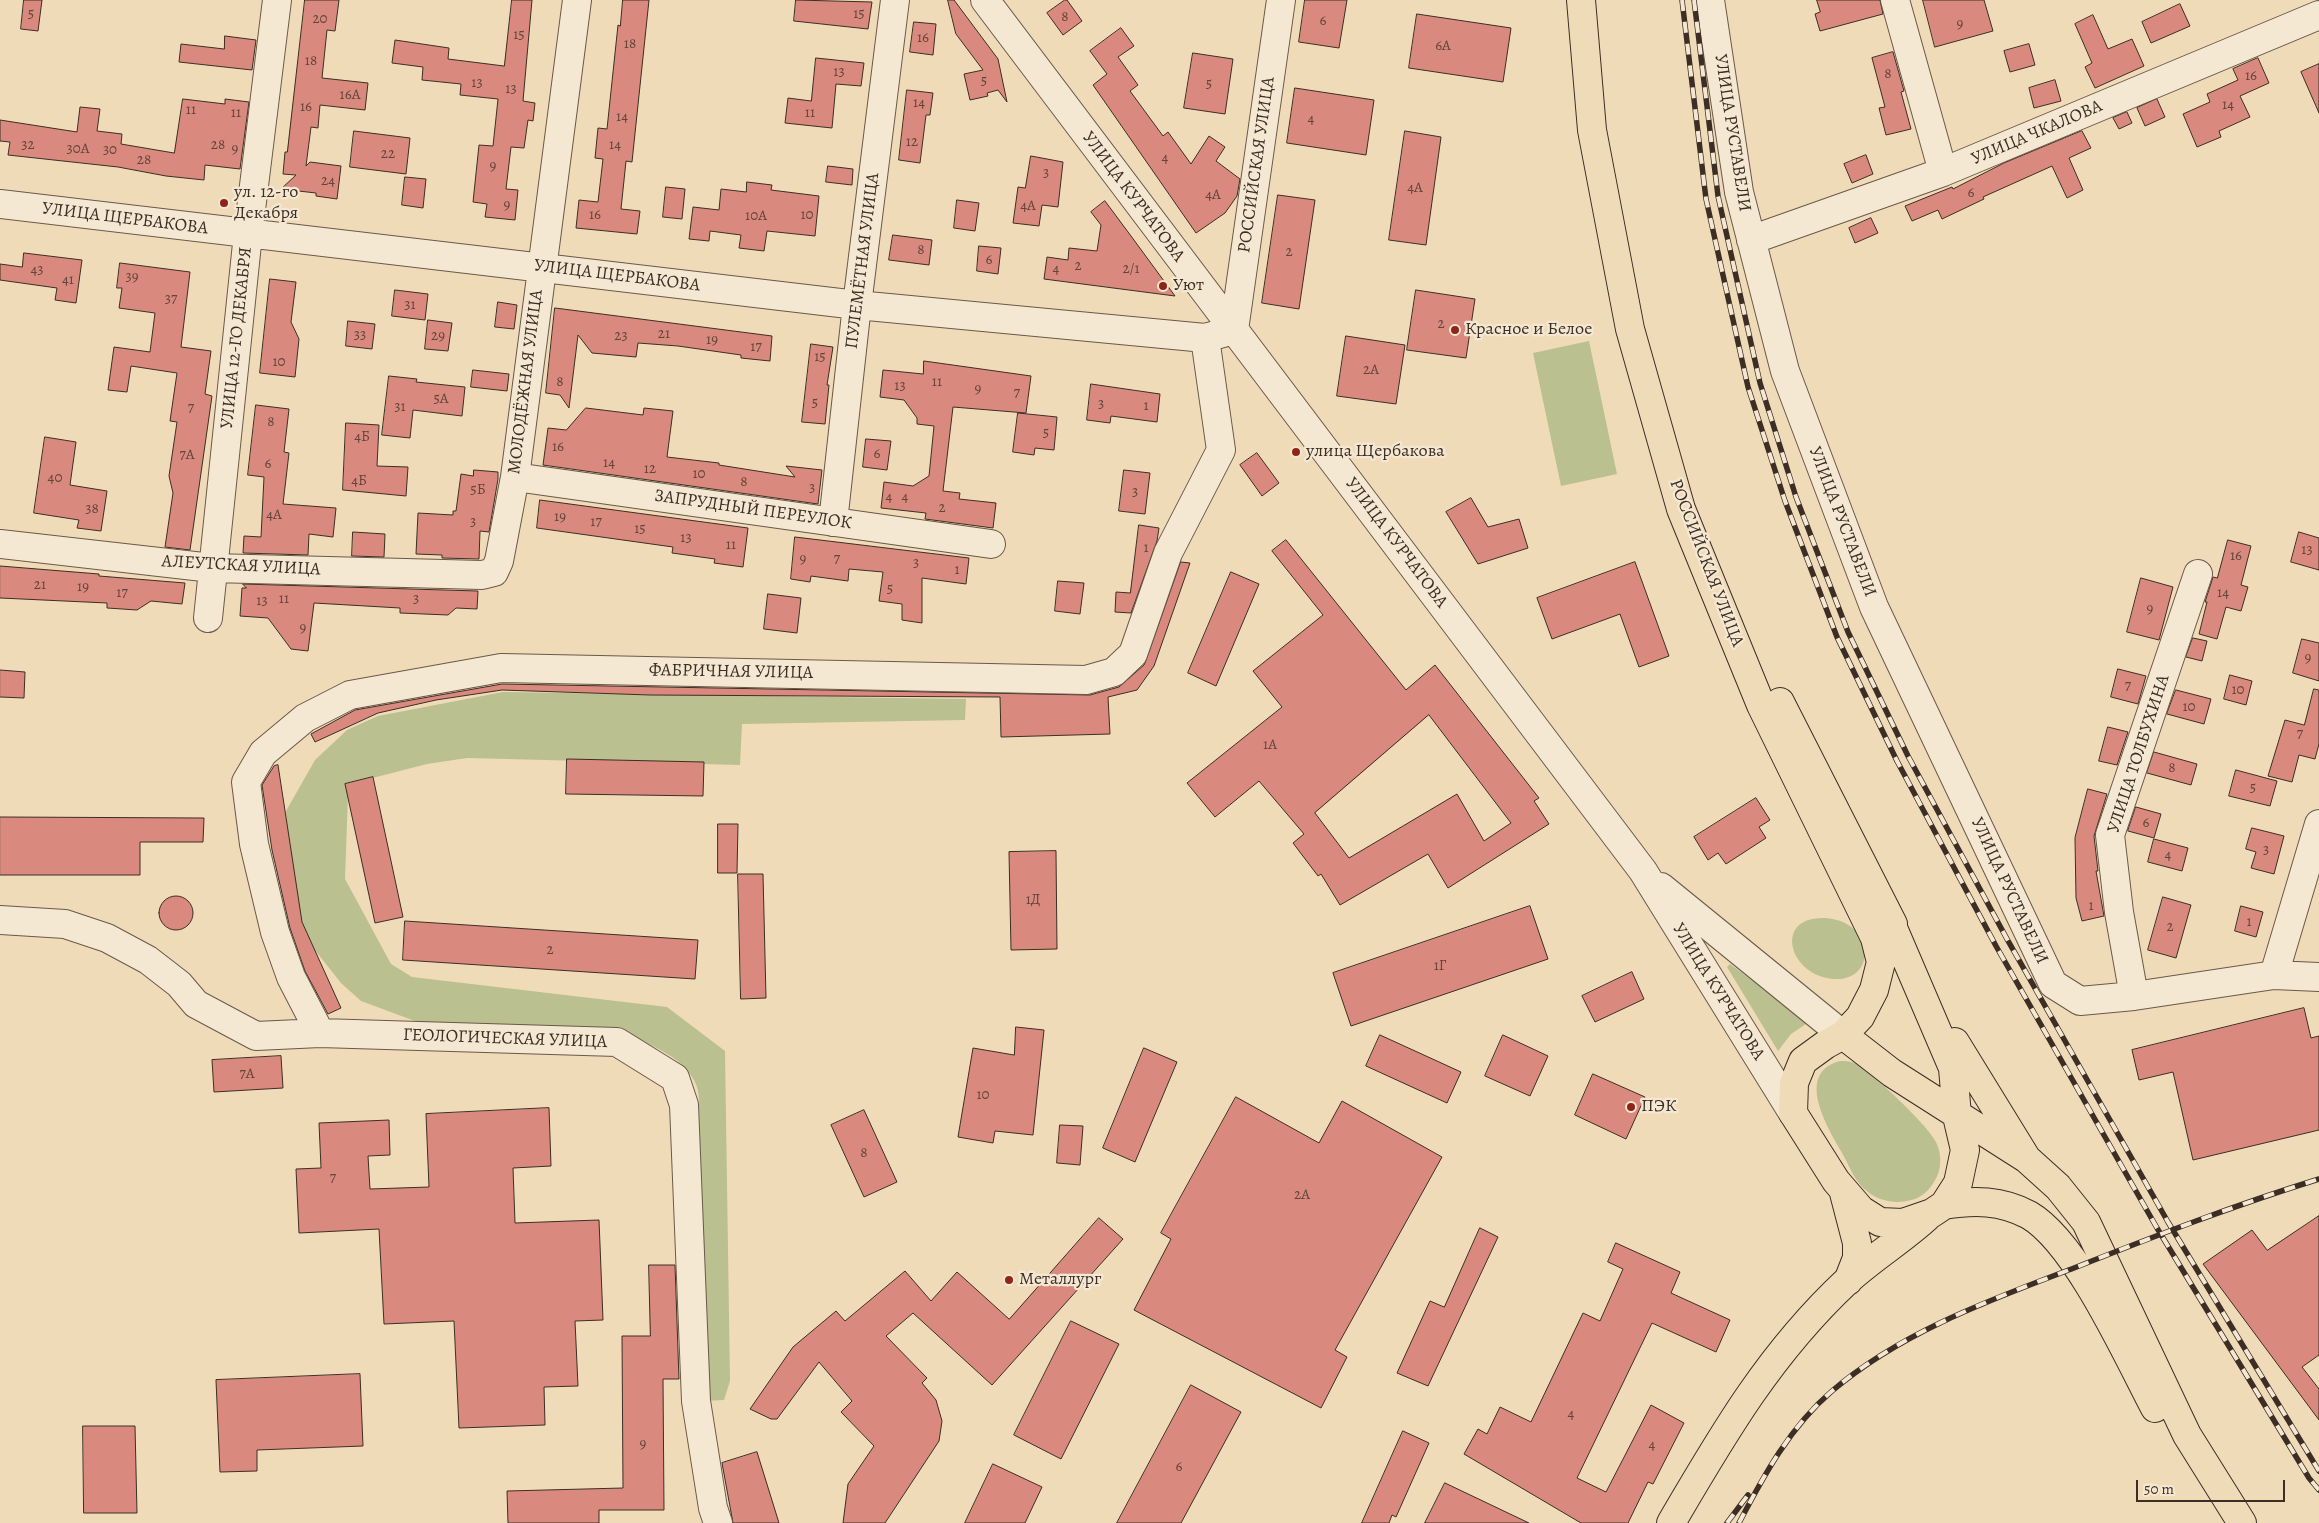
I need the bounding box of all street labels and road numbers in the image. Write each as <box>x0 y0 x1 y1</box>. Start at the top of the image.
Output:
street label: УЛИЦА РУСТАВЕЛИ <box>1709 53 1755 213</box>
street label: РОССИЙСКАЯ УЛИЦА <box>1234 76 1280 254</box>
street label: УЛИЦА ЧКАЛОВА <box>1968 96 2106 170</box>
street label: УЛИЦА КУРЧАТОВА <box>1077 128 1189 266</box>
street label: ПУЛЕМЁТНАЯ УЛИЦА <box>841 172 885 350</box>
street label: УЛИЦА ЩЕРБАКОВА <box>41 198 209 240</box>
street label: УЛИЦА 12-ГО ДЕКАБРЯ <box>217 246 257 430</box>
street label: УЛИЦА ЩЕРБАКОВА <box>533 255 701 297</box>
street label: МОЛОДЁЖНАЯ УЛИЦА <box>504 288 548 476</box>
street label: УЛИЦА РУСТАВЕЛИ <box>1803 444 1881 600</box>
street label: УЛИЦА КУРЧАТОВА <box>1340 474 1452 612</box>
street label: РОССИЙСКАЯ УЛИЦА <box>1664 476 1748 650</box>
street label: ЗАПРУДНЫЙ ПЕРЕУЛОК <box>653 485 853 535</box>
street label: АЛЕУТСКАЯ УЛИЦА <box>161 551 321 581</box>
street label: ФАБРИЧНАЯ УЛИЦА <box>649 660 813 684</box>
street label: УЛИЦА ТОЛБУХИНА <box>2103 672 2175 836</box>
street label: УЛИЦА РУСТАВЕЛИ <box>1966 814 2052 968</box>
street label: УЛИЦА КУРЧАТОВА <box>1667 919 1769 1065</box>
street label: ГЕОЛОГИЧЕСКАЯ УЛИЦА <box>402 1025 608 1053</box>

